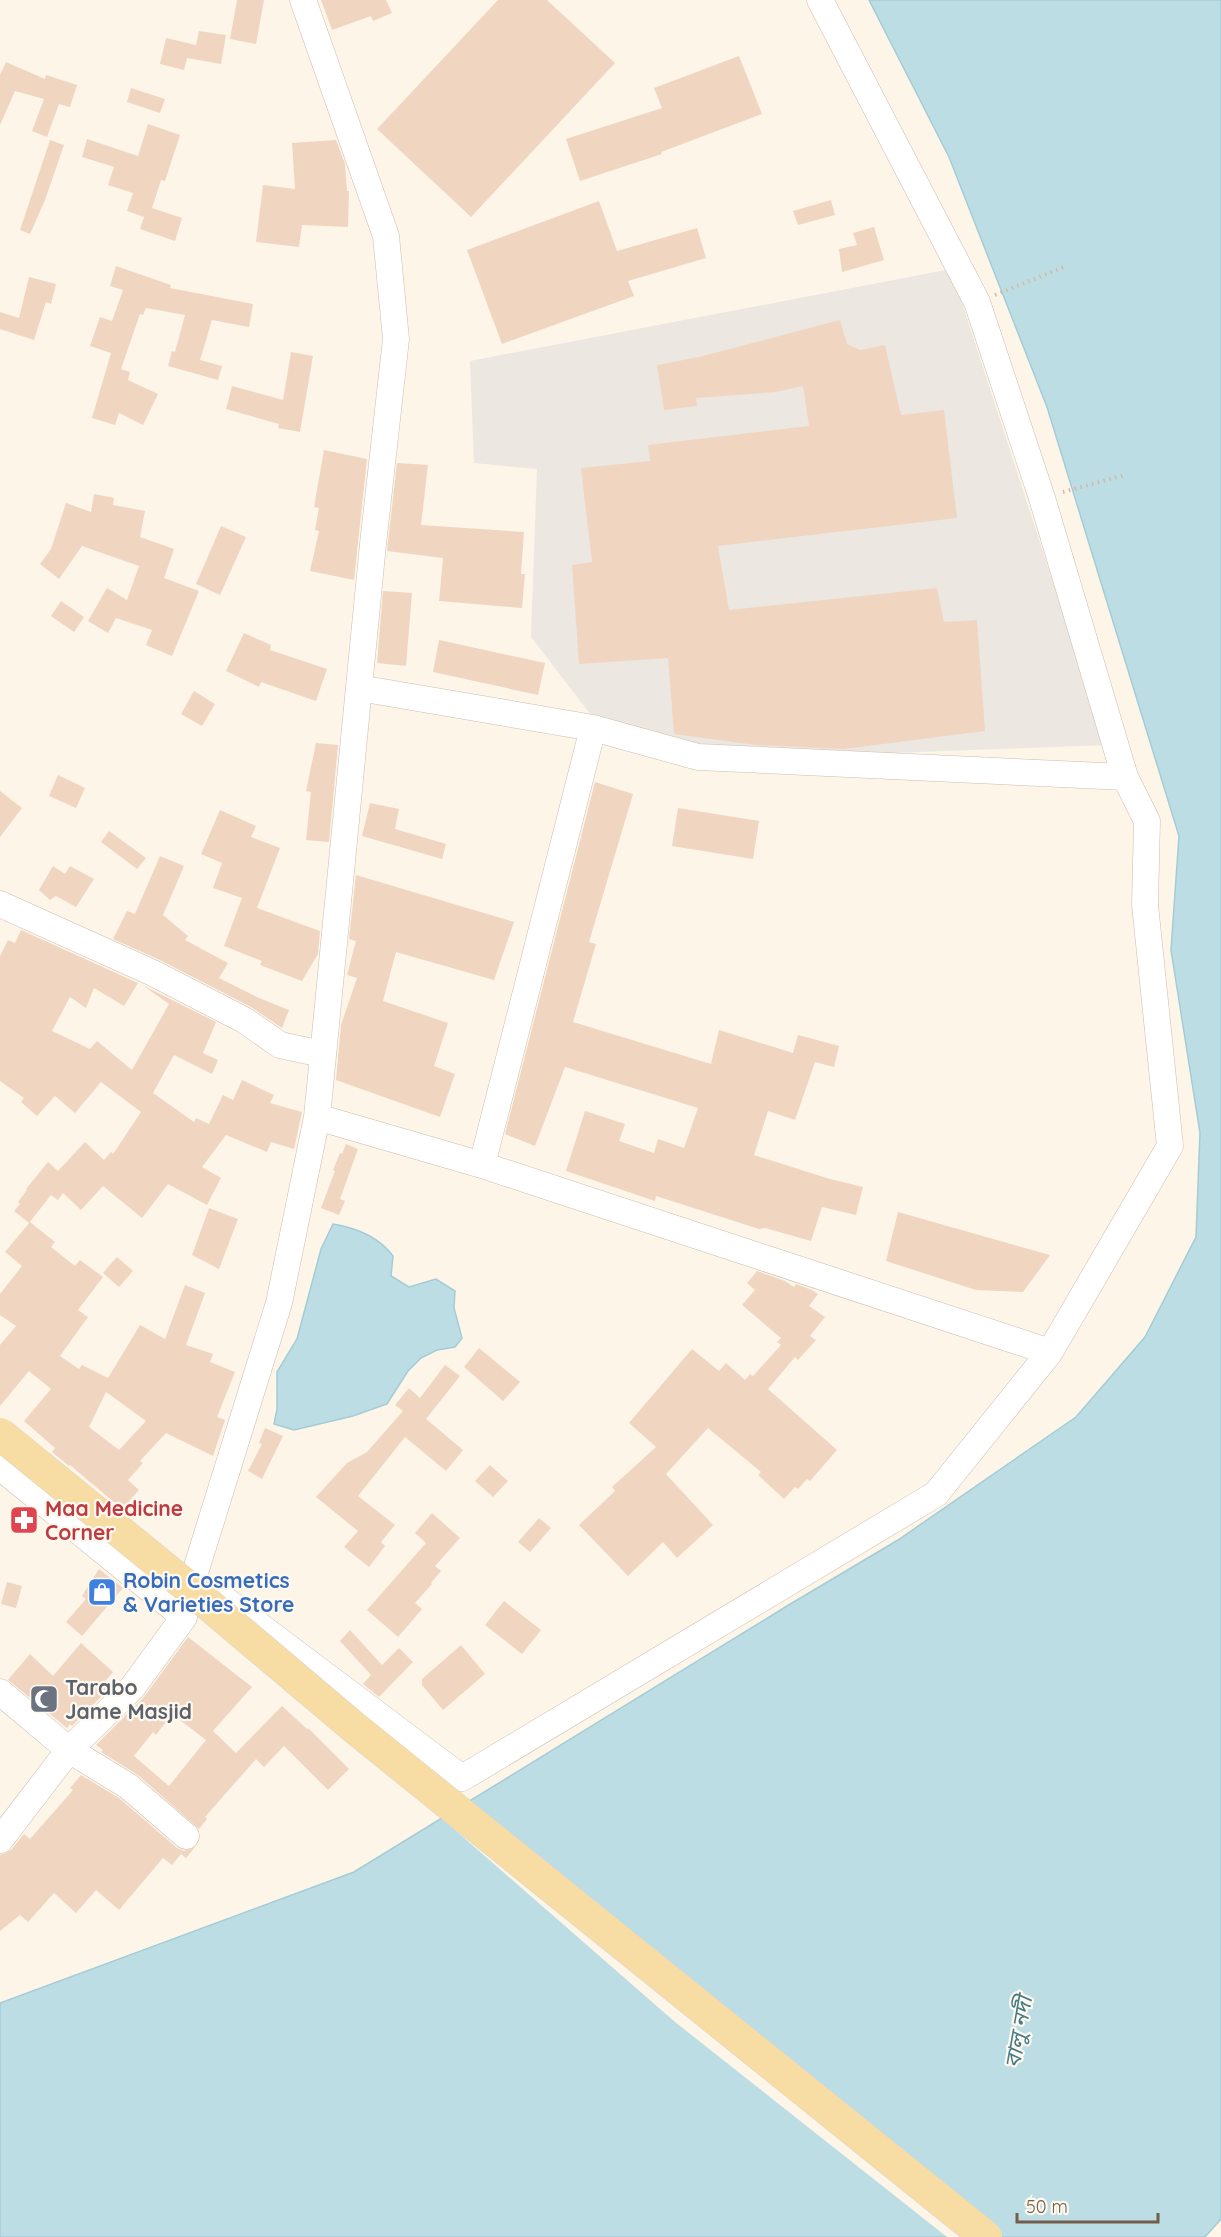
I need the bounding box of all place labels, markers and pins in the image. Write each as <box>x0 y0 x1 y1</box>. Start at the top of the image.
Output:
place label: Maa Medicine Corner <box>45 1495 183 1545</box>
pharmacy icon: Maa Medicine Corner <box>8 1504 40 1536</box>
place label: Robin Cosmetics & Varieties Store <box>123 1567 295 1617</box>
shop icon: Robin Cosmetics & Varieties Store <box>86 1576 118 1608</box>
place label: Tarabo Jame Masjid <box>65 1674 192 1724</box>
mosque icon: Tarabo Jame Masjid <box>28 1683 60 1715</box>

